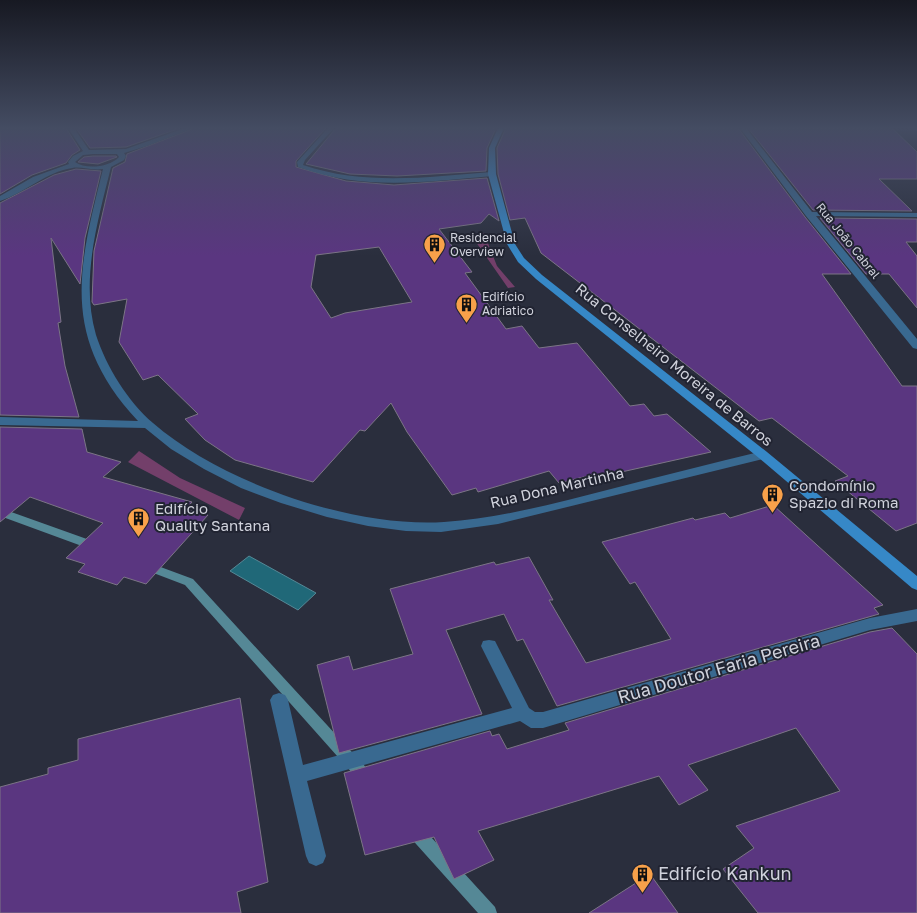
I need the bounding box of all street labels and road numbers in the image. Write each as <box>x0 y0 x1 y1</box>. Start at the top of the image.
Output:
street label: Rua João Cabral <box>813 200 884 282</box>
street label: Rua Conselheiro Moreira de Barros <box>572 279 777 449</box>
street label: Rua Dona Martinha <box>488 463 625 511</box>
street label: Rua Doutor Faria Pereira <box>615 629 822 707</box>

